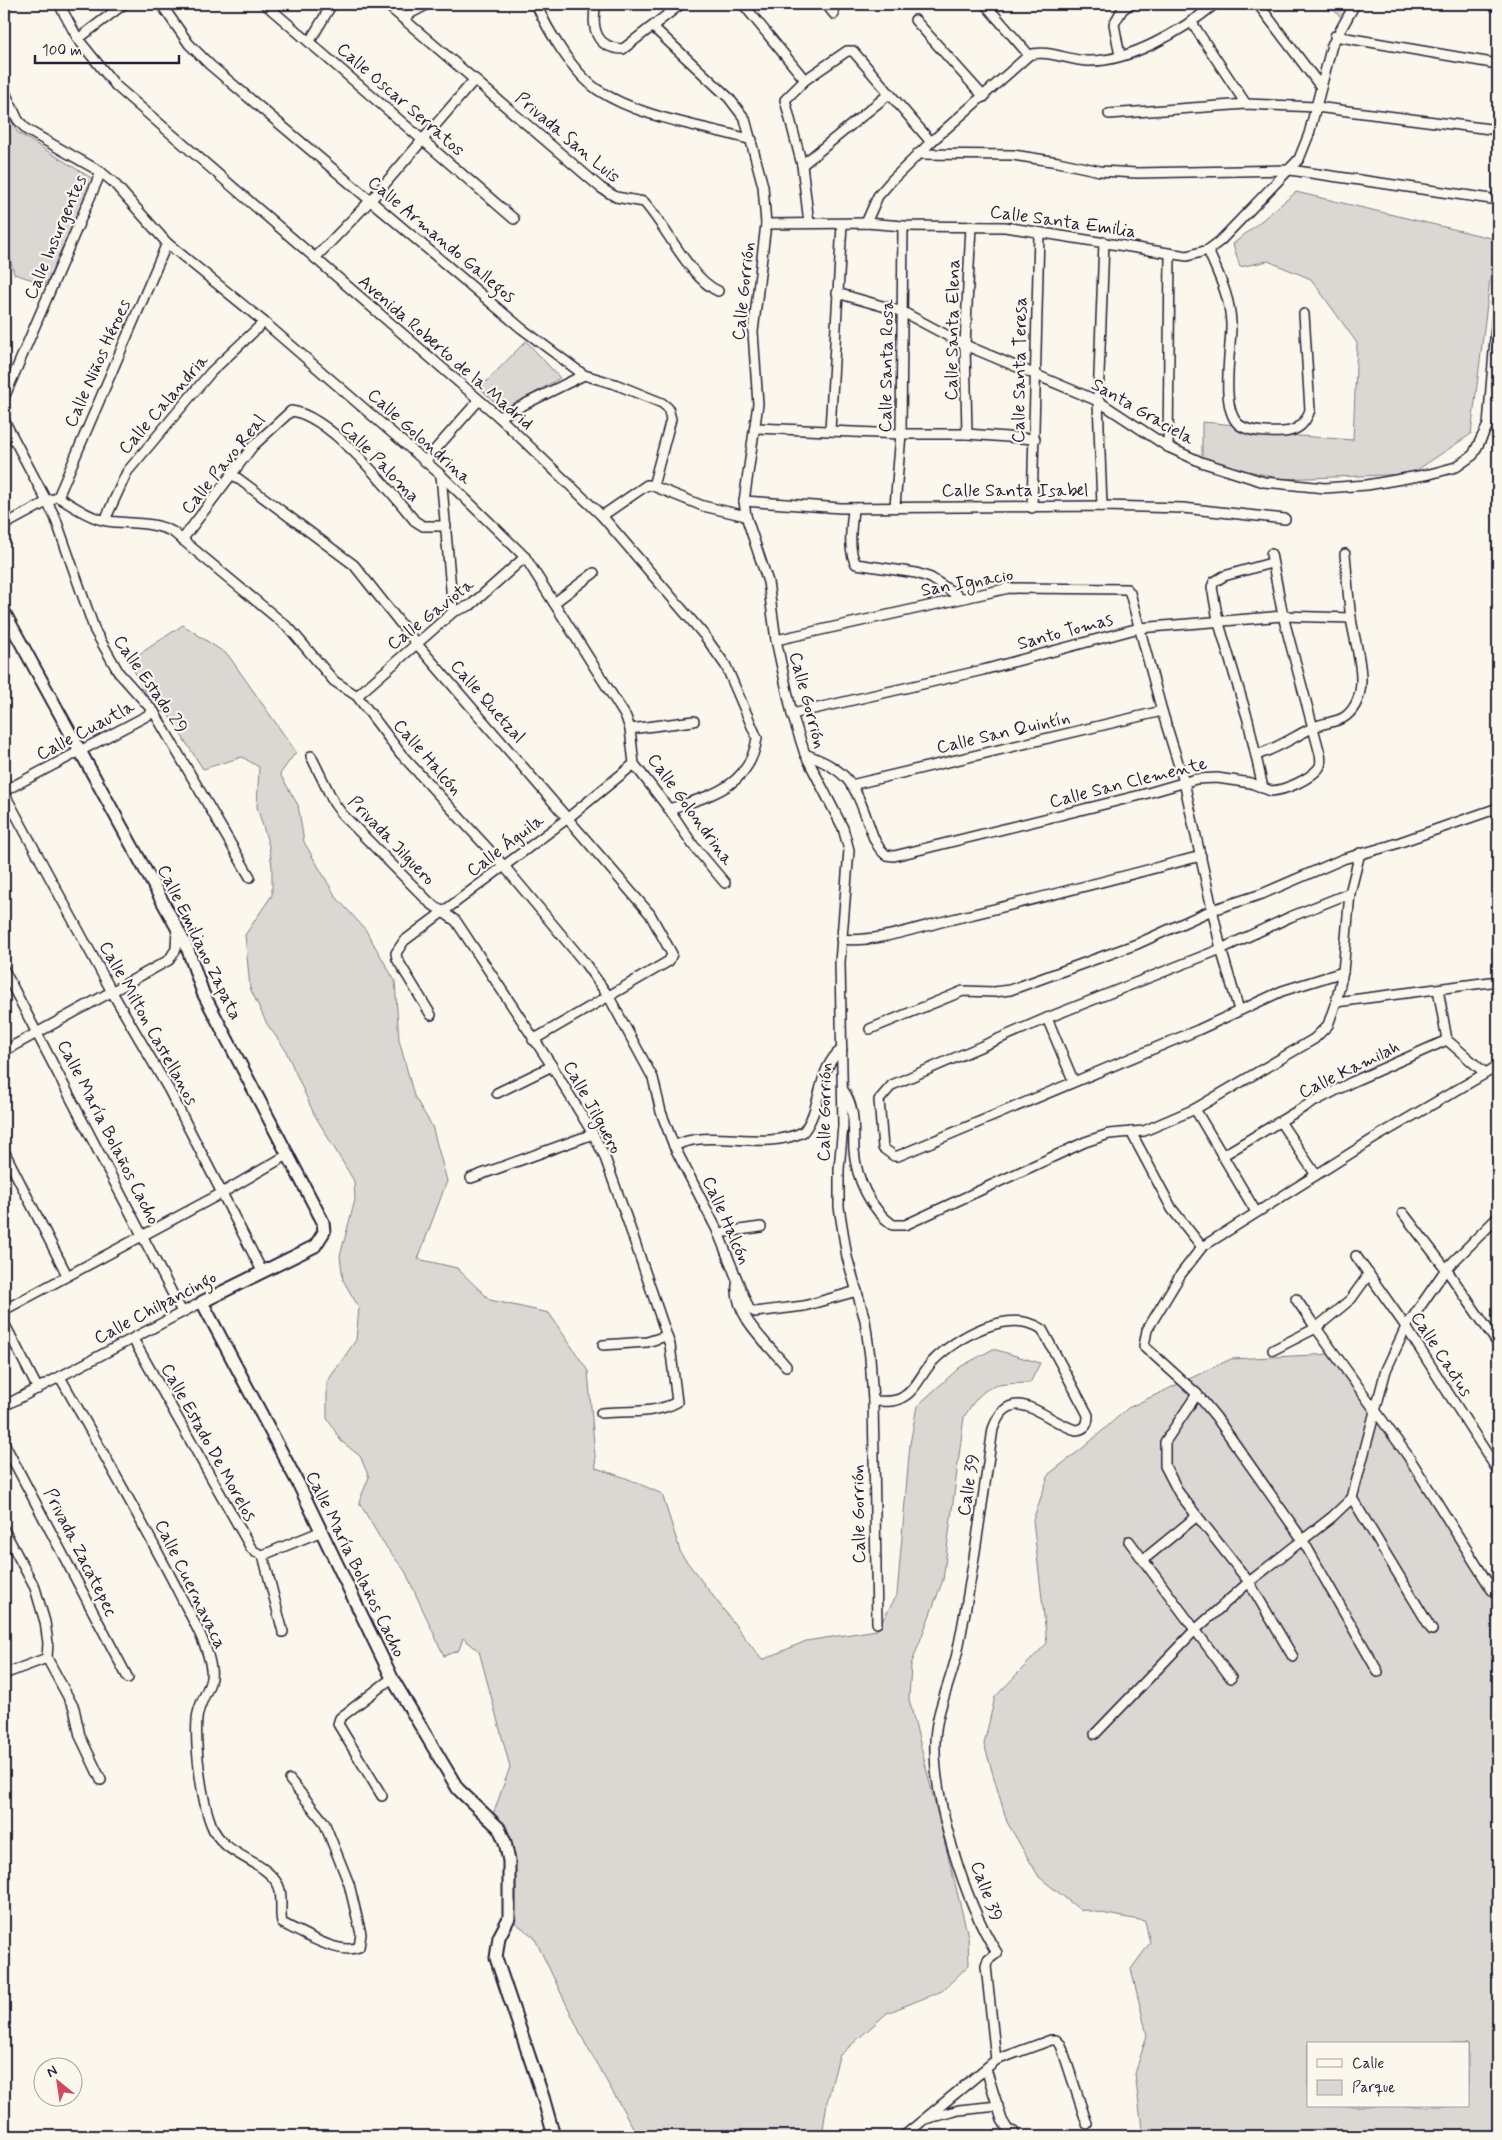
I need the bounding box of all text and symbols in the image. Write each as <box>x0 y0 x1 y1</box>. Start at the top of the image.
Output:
scale bar <box>35 32 179 64</box>
street label: Calle Oscar Serratos <box>331 37 470 162</box>
text: 100 m <box>42 41 82 61</box>
street label: Privada San Luis <box>510 87 625 189</box>
street label: Calle Insurgentes <box>19 171 93 304</box>
street label: Calle Armando Gallegos <box>361 171 520 310</box>
street label: Calle Santa Emilia <box>988 200 1138 244</box>
street label: Calle Gorrión <box>727 241 761 342</box>
street label: Calle Santa Elena <box>940 259 966 401</box>
street label: Avenida Roberto de la Madrid <box>353 270 538 436</box>
street label: Calle Niños Héroes <box>59 295 137 431</box>
street label: Calle Santa Teresa <box>1007 297 1033 443</box>
street label: Calle Santa Rosa <box>874 299 900 433</box>
street label: Calle Calandria <box>113 349 214 460</box>
street label: Santa Graciela <box>1087 373 1199 451</box>
street label: Calle Golondrina <box>362 383 477 490</box>
street label: Calle Pavo Real <box>176 410 272 520</box>
street label: Calle Paloma <box>334 415 425 508</box>
street label: Calle Santa Isabel <box>942 479 1089 503</box>
street label: San Ignacio <box>919 563 1015 604</box>
street label: Calle Gaviota <box>382 573 479 656</box>
street label: Santo Tomas <box>1015 608 1116 656</box>
street label: Calle Estado 29 <box>107 630 193 739</box>
street label: Calle Gorrión <box>783 649 831 751</box>
street label: Calle Quetzal <box>444 655 530 748</box>
street label: Calle Cuautla <box>32 695 139 767</box>
street label: Calle San Quintín <box>934 706 1072 760</box>
street label: Calle Halcón <box>387 714 467 801</box>
street label: Calle Golondrina <box>641 749 739 871</box>
street label: Calle San Clemente <box>1047 752 1210 814</box>
street label: Privada Jilguero <box>342 791 440 891</box>
street label: Calle Águila <box>462 809 549 883</box>
street label: Calle Emiliano Zapata <box>151 861 247 1024</box>
street label: Calle Milton Castellanos <box>93 937 203 1110</box>
street label: Calle Kamilah <box>1295 1035 1404 1105</box>
street label: Calle María Bolaños Cacho <box>51 1036 165 1229</box>
street label: Calle Jilguero <box>556 1057 627 1159</box>
street label: Calle Gorrión <box>812 1062 838 1162</box>
street label: Calle Halcón <box>696 1173 756 1268</box>
street label: Calle Chilpancingo <box>90 1265 222 1352</box>
street label: Calle Cactus <box>1405 1307 1478 1402</box>
street label: Calle Estado De Morelos <box>155 1359 262 1526</box>
street label: Calle 39 <box>952 1452 986 1518</box>
street label: Calle Gorrión <box>846 1464 872 1564</box>
street label: Calle María Bolaños Cacho <box>300 1467 411 1662</box>
street label: Privada Zacatepec <box>37 1484 123 1621</box>
street label: Calle Cuernavaca <box>148 1516 232 1653</box>
street label: Calle 39 <box>964 1858 1008 1925</box>
legend <box>1307 2042 1470 2108</box>
text: Calle <box>1352 2054 1384 2074</box>
north arrow <box>32 2058 82 2108</box>
text: N <box>43 2061 61 2082</box>
text: Parque <box>1352 2078 1395 2098</box>

